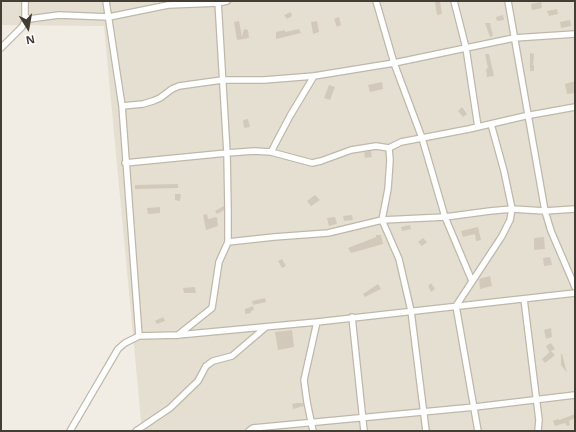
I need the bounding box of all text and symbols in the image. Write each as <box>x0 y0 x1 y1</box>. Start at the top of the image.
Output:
north arrow <box>8 8 48 48</box>
text: N <box>25 32 36 48</box>

